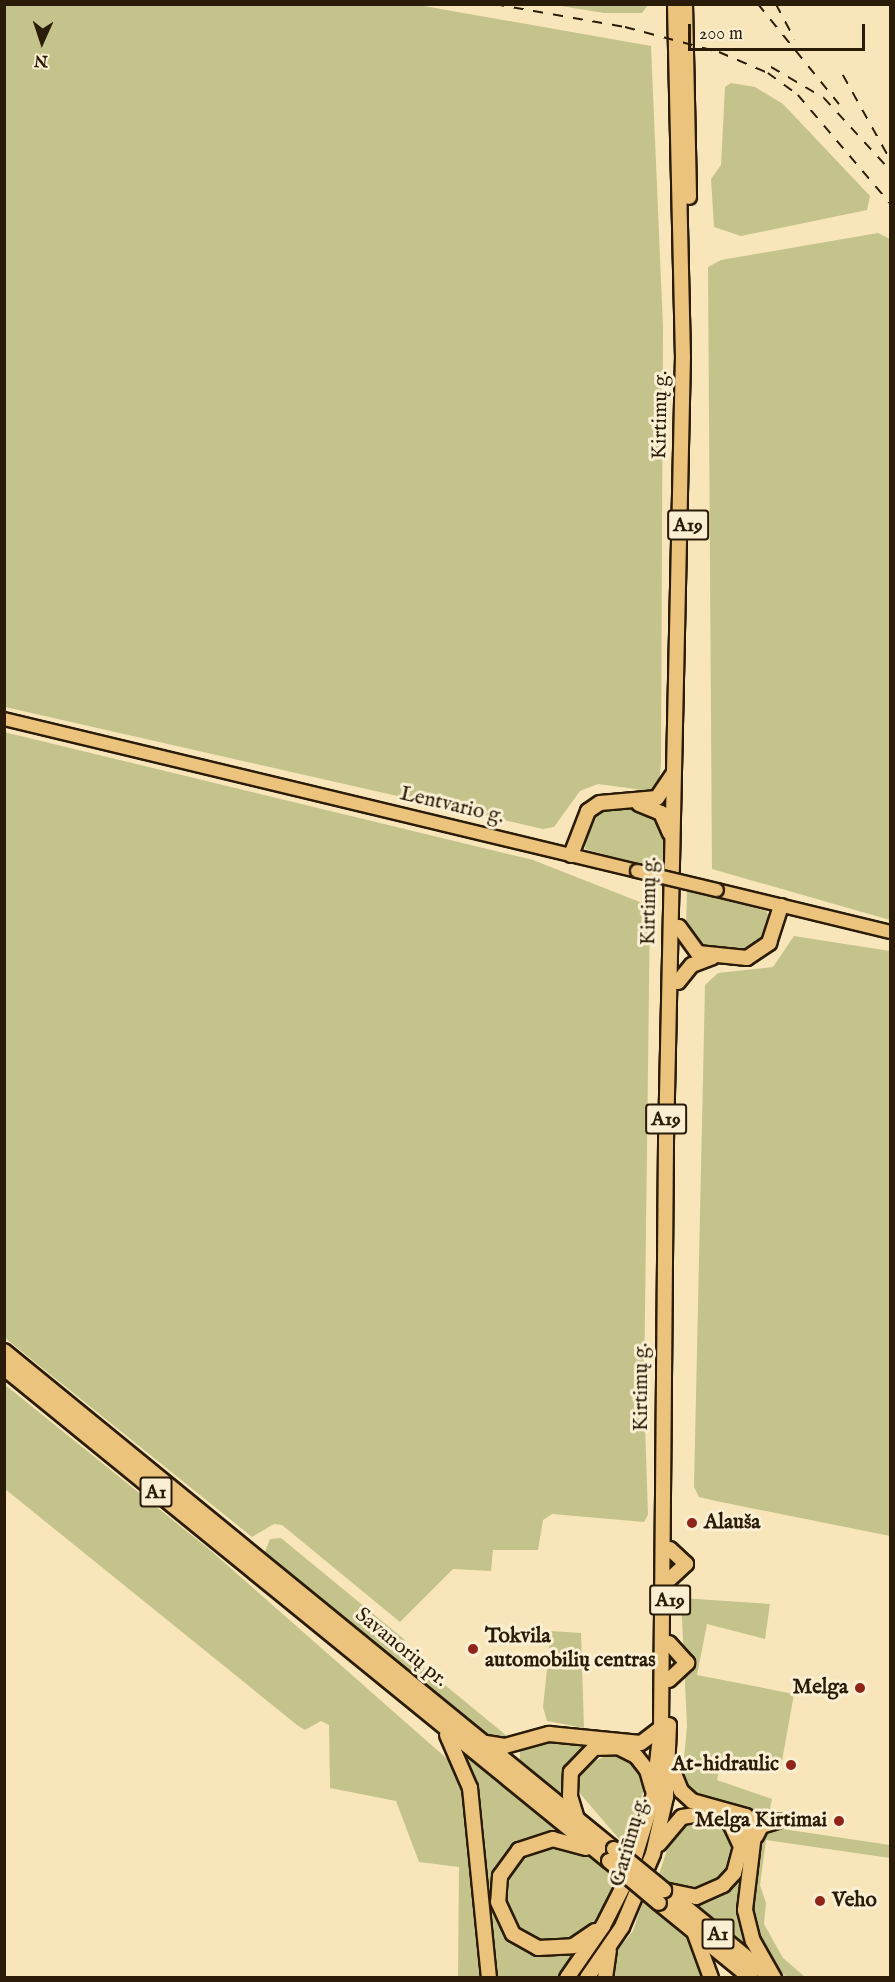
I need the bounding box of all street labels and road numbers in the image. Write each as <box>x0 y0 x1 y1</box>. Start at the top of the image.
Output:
street label: Kirtimų g. <box>648 370 674 460</box>
road number: A19 <box>667 508 709 542</box>
street label: Lentvario g. <box>397 782 507 830</box>
street label: Kirtimų g. <box>637 856 663 946</box>
road number: A19 <box>645 1102 687 1136</box>
street label: Kirtimų g. <box>629 1343 655 1431</box>
road number: A1 <box>140 1475 172 1509</box>
road number: A19 <box>649 1583 691 1617</box>
street label: Savanorių pr. <box>349 1603 453 1693</box>
street label: Gariūnų g. <box>605 1794 655 1890</box>
road number: A1 <box>702 1917 734 1951</box>

